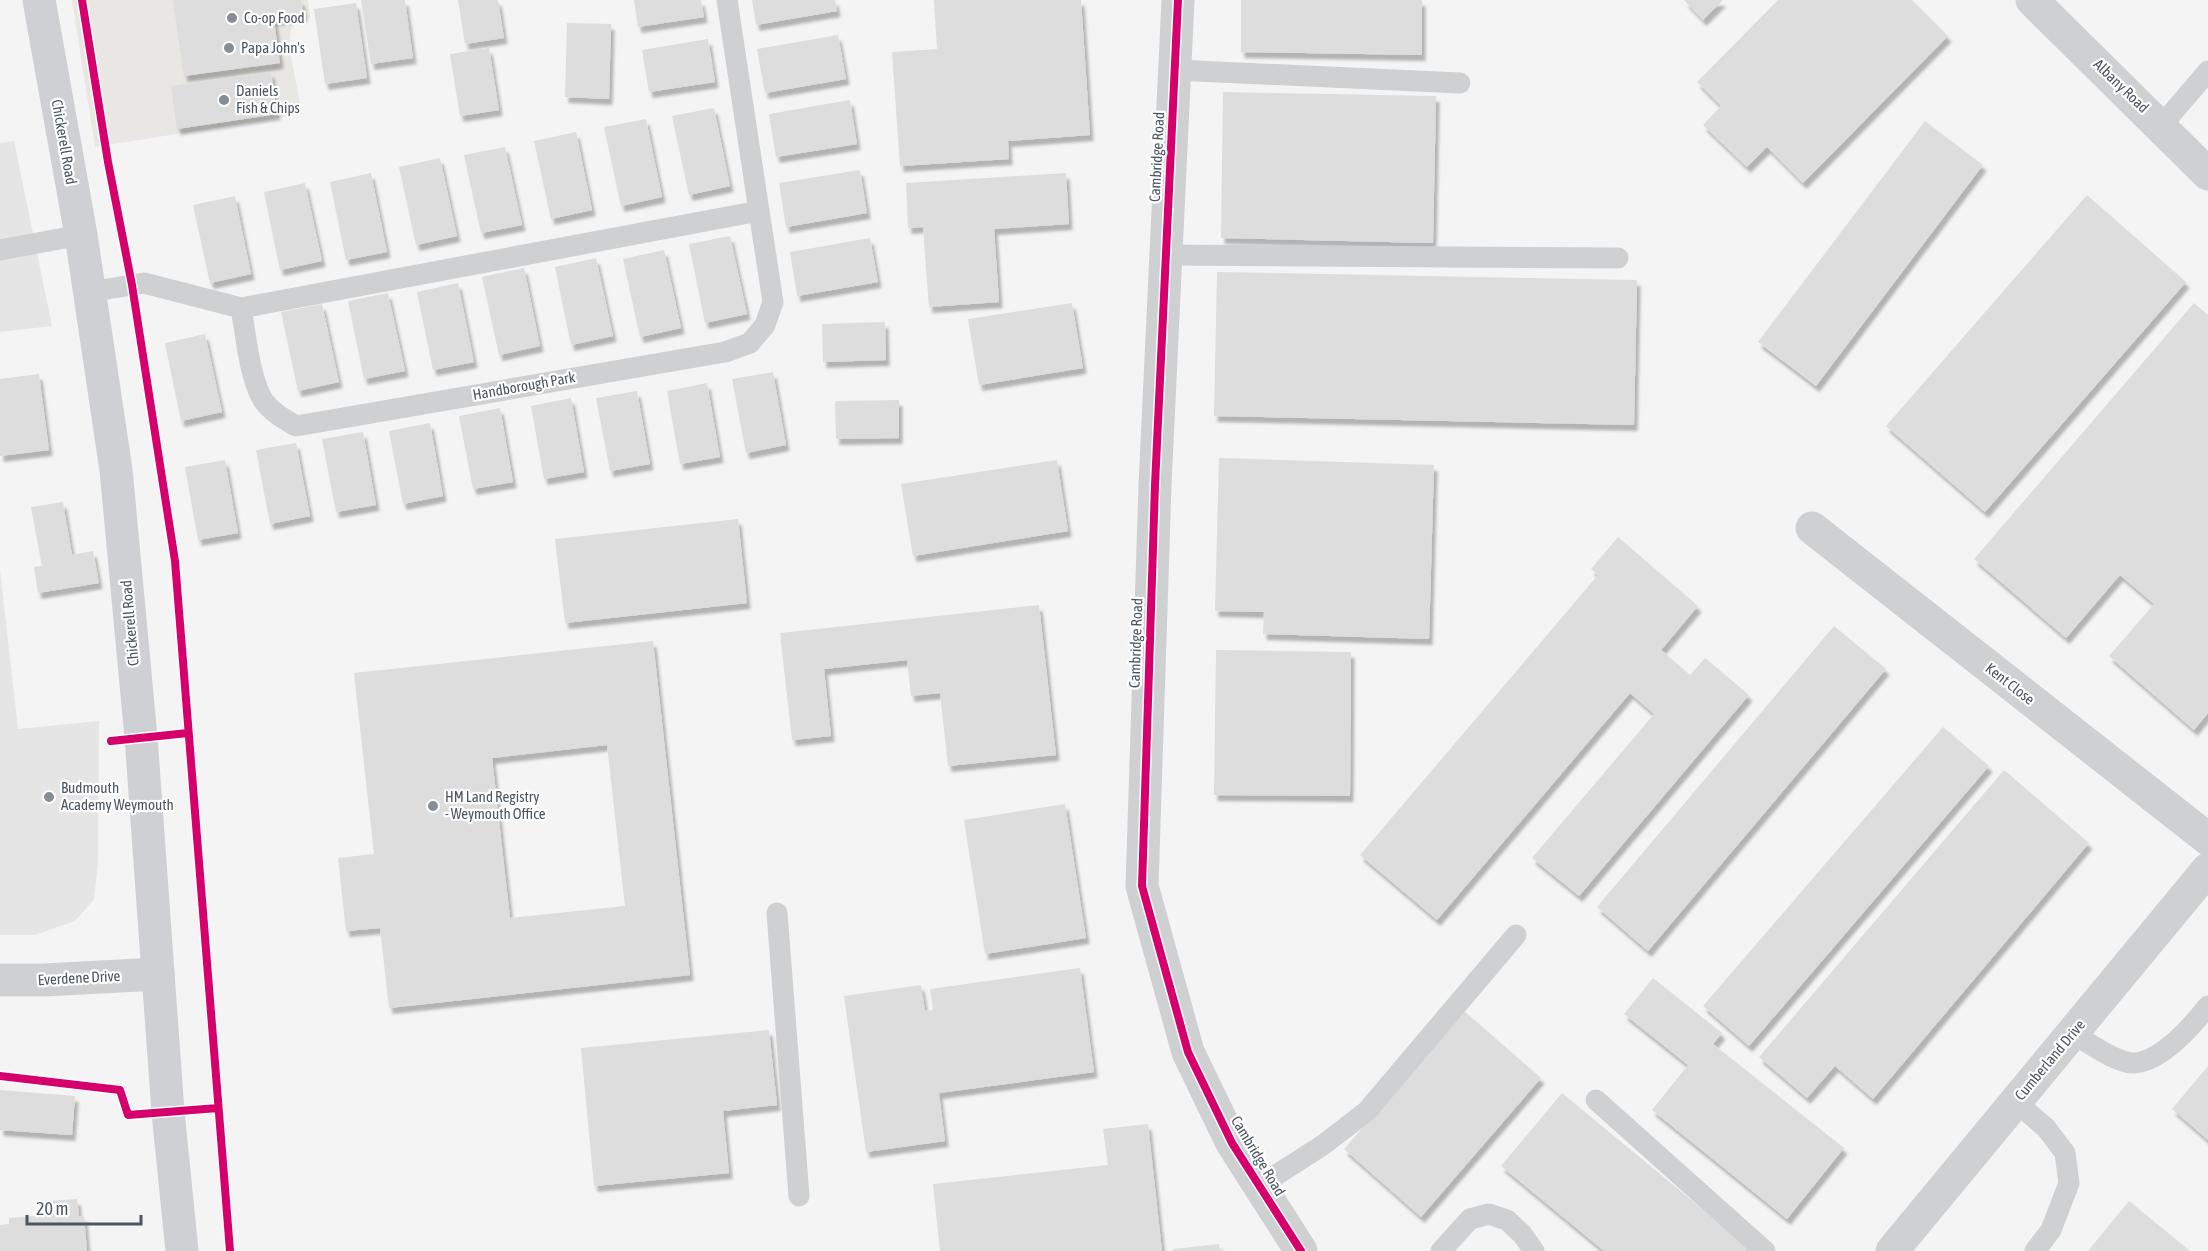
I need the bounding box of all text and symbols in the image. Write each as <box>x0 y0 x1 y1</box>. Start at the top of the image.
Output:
place label: Co-op Food <box>244 9 305 26</box>
marker: Co-op Food <box>225 11 239 25</box>
place label: Papa John's <box>241 39 305 56</box>
marker: Papa John's <box>222 41 236 55</box>
street label: Albany Road <box>2090 55 2152 116</box>
place label: Daniels Fish & Chips <box>236 82 300 116</box>
marker: Daniels Fish & Chips <box>217 93 231 107</box>
street label: Chickerell Road <box>49 98 80 186</box>
street label: Cambridge Road <box>1146 111 1167 202</box>
street label: Handborough Park <box>471 368 577 403</box>
street label: Chickerell Road <box>117 579 142 667</box>
street label: Cambridge Road <box>1125 598 1146 688</box>
street label: Kent Close <box>1983 659 2038 708</box>
place label: Budmouth Academy Weymouth <box>61 779 174 813</box>
place label: HM Land Registry - Weymouth Office <box>445 788 546 822</box>
marker: Budmouth Academy Weymouth <box>42 790 56 804</box>
marker: HM Land Registry - Weymouth Office <box>426 799 440 813</box>
street label: Everdene Drive <box>37 967 121 988</box>
street label: Cumberland Drive <box>2011 1016 2088 1103</box>
street label: Cambridge Road <box>1228 1113 1289 1199</box>
scale bar <box>27 1188 141 1226</box>
text: 20 m <box>36 1198 68 1219</box>

